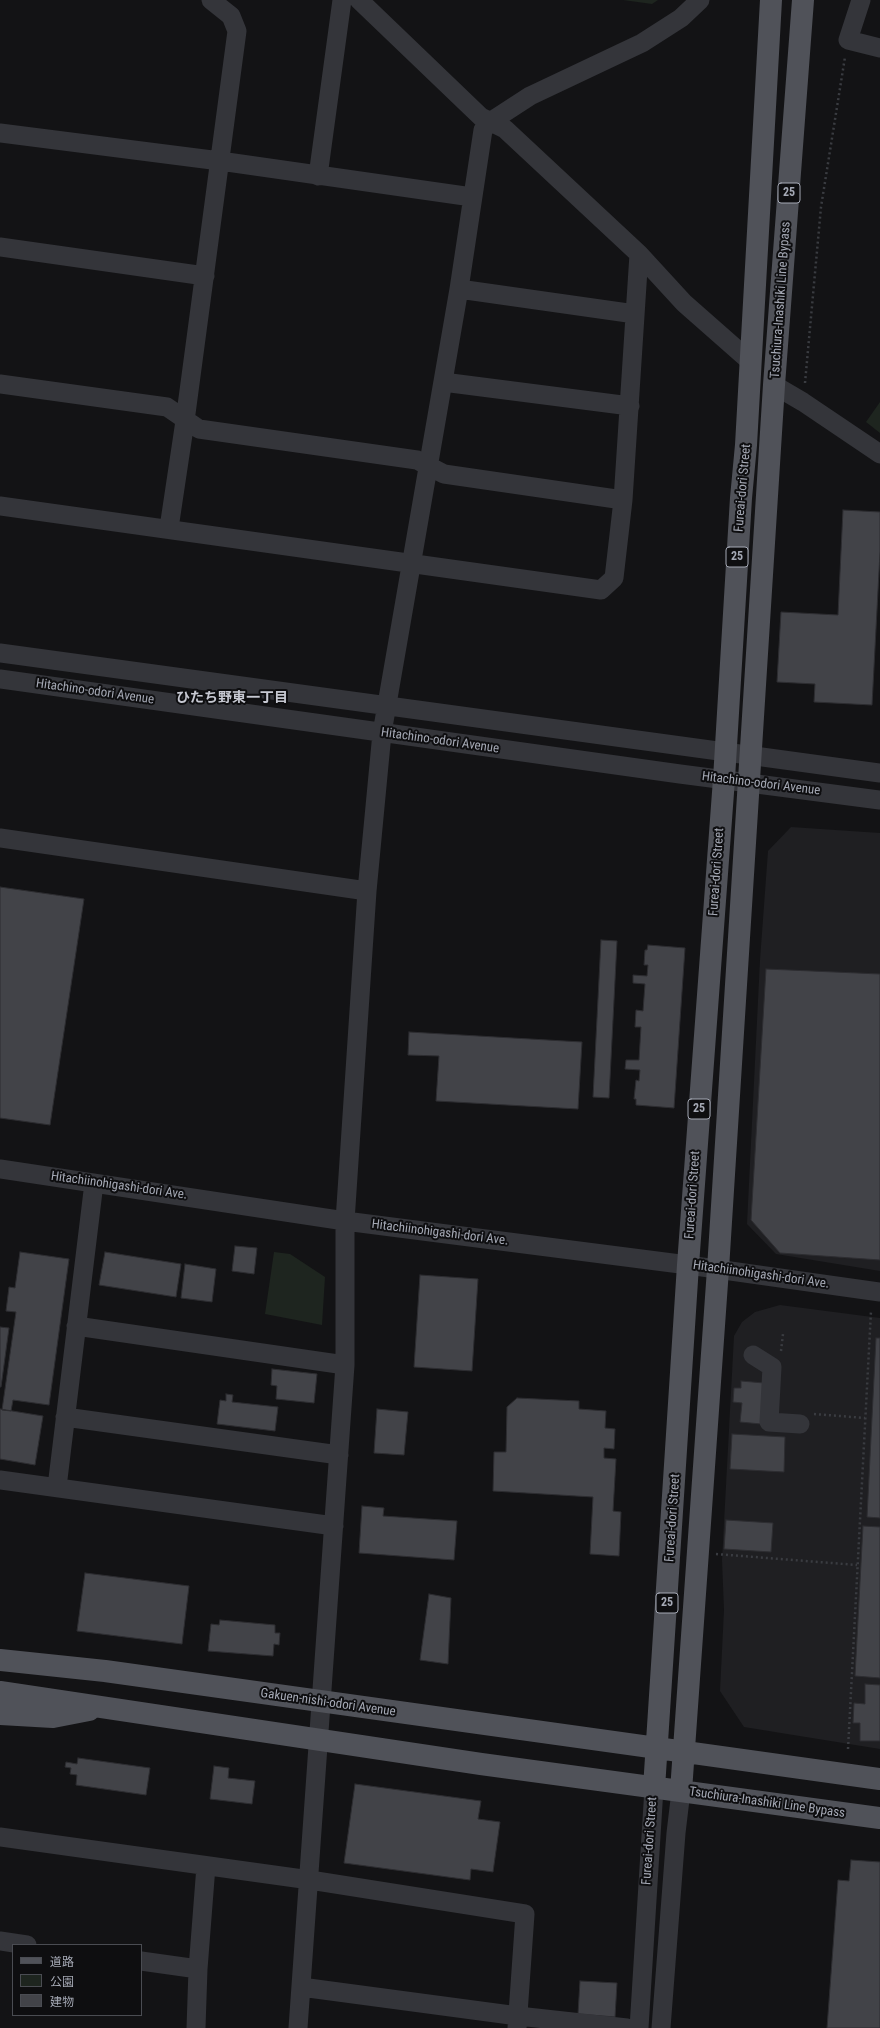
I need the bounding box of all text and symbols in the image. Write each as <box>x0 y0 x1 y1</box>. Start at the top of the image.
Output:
road number: 25 <box>778 183 800 203</box>
street label: Tsuchiura-Inashiki Line Bypass <box>768 221 794 379</box>
street label: Fureai-dori Street <box>731 443 755 533</box>
road number: 25 <box>726 547 748 567</box>
street label: Hitachino-odori Avenue <box>35 676 155 708</box>
district label: ひたち野東一丁目 <box>176 690 288 706</box>
street label: Hitachino-odori Avenue <box>380 725 500 757</box>
street label: Hitachino-odori Avenue <box>701 769 821 799</box>
street label: Fureai-dori Street <box>706 827 728 917</box>
road number: 25 <box>688 1099 710 1119</box>
street label: Fureai-dori Street <box>682 1150 704 1240</box>
street label: Hitachiinohigashi-dori Ave. <box>50 1169 188 1203</box>
street label: Hitachiinohigashi-dori Ave. <box>371 1217 509 1249</box>
street label: Hitachiinohigashi-dori Ave. <box>692 1258 830 1292</box>
street label: Fureai-dori Street <box>662 1473 684 1563</box>
road number: 25 <box>656 1593 678 1613</box>
street label: Gakuen-nishi-odori Avenue <box>259 1686 397 1720</box>
street label: Tsuchiura-Inashiki Line Bypass <box>688 1784 846 1822</box>
street label: Fureai-dori Street <box>639 1796 661 1886</box>
legend <box>12 1944 142 2016</box>
text: 道路 <box>50 1955 74 1969</box>
text: 公園 <box>50 1975 74 1989</box>
text: 建物 <box>50 1995 74 2009</box>

